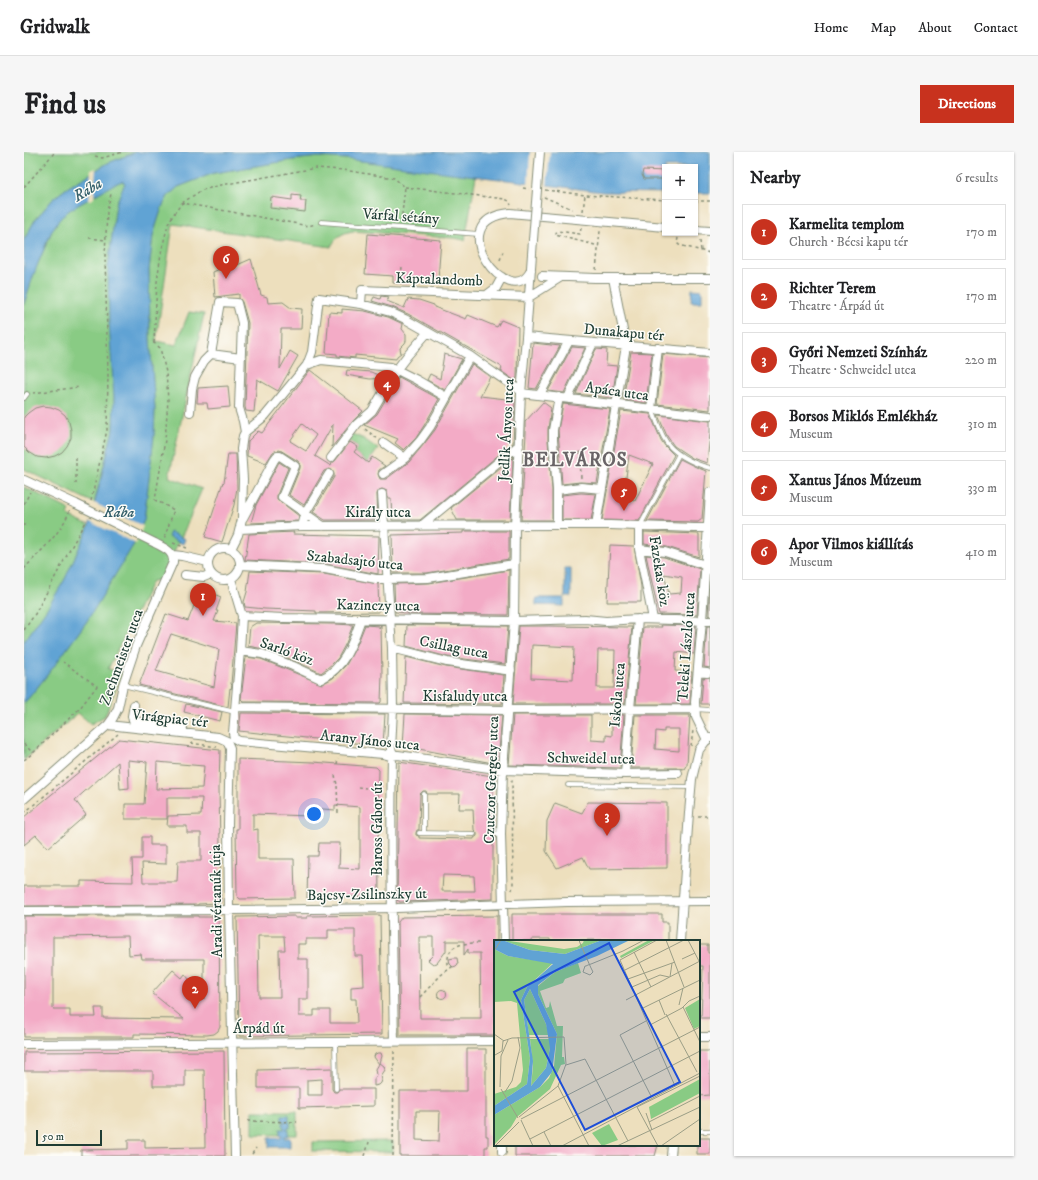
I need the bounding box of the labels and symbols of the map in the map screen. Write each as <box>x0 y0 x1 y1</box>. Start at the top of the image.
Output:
water label: Rába <box>68 173 106 207</box>
street label: Várfal sétány <box>361 204 441 229</box>
pin: 6 <box>213 246 239 279</box>
street label: Káptalandomb <box>395 268 483 291</box>
street label: Dunakapu tér <box>583 320 666 346</box>
pin: 4 <box>374 370 400 403</box>
street label: Jedlik Ányos utca <box>493 377 519 484</box>
street label: Apáca utca <box>584 378 651 405</box>
district label: BELVÁROS <box>522 447 628 472</box>
pin: 5 <box>611 478 637 511</box>
water label: Rába <box>103 502 134 522</box>
street label: Király utca <box>345 503 412 522</box>
street label: Fazekas köz <box>645 535 675 608</box>
street label: Szabadsajtó utca <box>306 546 405 575</box>
pin: 1 <box>190 583 216 616</box>
street label: Teleki László utca <box>673 591 700 702</box>
street label: Kazinczy utca <box>336 595 420 616</box>
street label: Zechmeister utca <box>95 606 148 708</box>
street label: Csillag utca <box>418 632 491 664</box>
street label: Sarló köz <box>257 633 317 670</box>
street label: Iskola utca <box>605 661 630 728</box>
street label: Kisfaludy utca <box>423 687 508 706</box>
street label: Virágpiac tér <box>130 705 209 732</box>
street label: Czuczor Gergely utca <box>480 715 503 844</box>
street label: Arany János utca <box>319 726 421 755</box>
street label: Schweidel utca <box>547 748 636 769</box>
street label: Baross Gábor út <box>368 782 387 876</box>
pin: 3 <box>594 803 620 836</box>
your location <box>304 804 324 824</box>
street label: Aradi vértanúk útja <box>206 844 227 958</box>
street label: Bajcsy-Zsilinszky út <box>307 884 427 905</box>
inset map <box>494 940 700 1146</box>
pin: 2 <box>182 976 208 1009</box>
street label: Árpád út <box>233 1018 285 1038</box>
scale bar <box>36 1128 102 1147</box>

